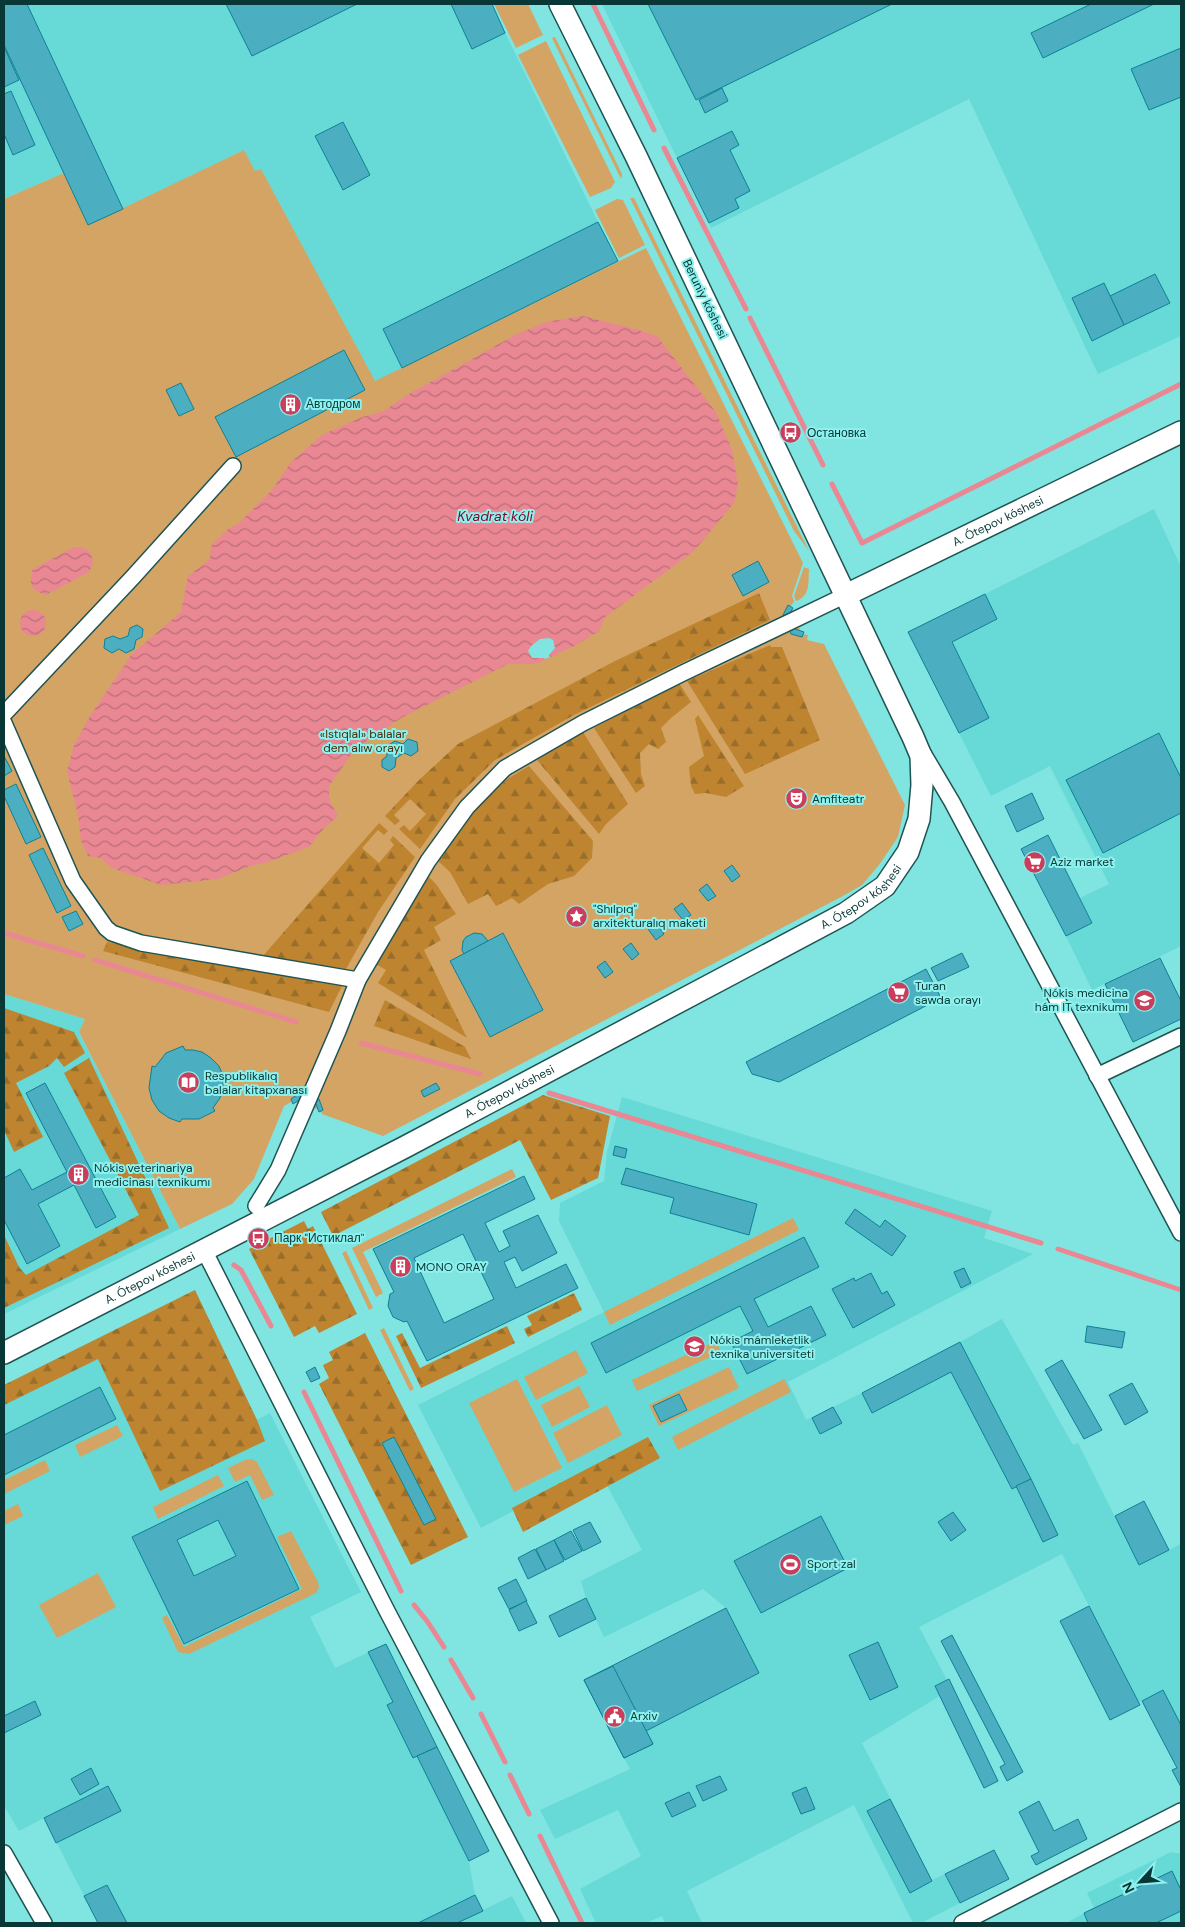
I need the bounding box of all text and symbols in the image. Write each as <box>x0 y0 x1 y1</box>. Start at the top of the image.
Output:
street label: Beruniy kóshesi <box>679 257 731 341</box>
building icon: Автодром <box>278 392 302 416</box>
place label: Автодром <box>306 396 361 412</box>
bus stop icon: Остановка <box>779 421 803 445</box>
place label: Остановка <box>807 425 867 441</box>
street label: A. Ótepov kóshesi <box>950 492 1046 550</box>
water label: Kvadrat kóli <box>457 507 533 525</box>
park label: «Istıqlal» balalar dem alıw orayı <box>320 726 407 756</box>
theatre icon: Amfiteatr <box>784 787 808 811</box>
place label: Amfiteatr <box>812 791 865 807</box>
supermarket icon: Aziz market <box>1022 850 1046 874</box>
place label: Aziz market <box>1050 854 1114 870</box>
street label: A. Ótepov kóshesi <box>818 861 905 933</box>
place label: "Shılpıq" arxitekturalıq maketi <box>593 901 706 931</box>
place icon: "Shılpıq" arxitekturalıq maketi <box>565 904 589 928</box>
place label: Turan sawda orayı <box>915 978 981 1008</box>
supermarket icon: Turan sawda orayı <box>887 981 911 1005</box>
place label: Nókis medicina hám IT texnikumı <box>1035 985 1128 1015</box>
school or university icon: Nókis medicina hám IT texnikumı <box>1132 988 1156 1012</box>
street label: A. Ótepov kóshesi <box>462 1061 557 1122</box>
place label: Respublikalıq balalar kitapxanası <box>205 1068 307 1098</box>
library icon: Respublikalıq balalar kitapxanası <box>177 1071 201 1095</box>
place label: Nókis veterinariya medicinası texnikumı <box>94 1160 210 1190</box>
building icon: Nókis veterinariya medicinası texnikumı <box>66 1163 90 1187</box>
bus stop icon: Парк "Истиклал" <box>246 1226 270 1250</box>
place label: Парк "Истиклал" <box>274 1230 365 1246</box>
street label: A. Ótepov kóshesi <box>102 1248 198 1308</box>
building icon: MONO ORAY <box>388 1255 412 1279</box>
place label: MONO ORAY <box>416 1259 487 1275</box>
place label: Nókis mámleketlik texnika universiteti <box>710 1332 814 1362</box>
school or university icon: Nókis mámleketlik texnika universiteti <box>682 1335 706 1359</box>
sports icon: Sport zal <box>779 1552 803 1576</box>
place label: Sport zal <box>807 1556 856 1572</box>
public building icon: Arxiv <box>602 1704 626 1728</box>
place label: Arxiv <box>630 1708 658 1724</box>
north arrow <box>1115 1857 1165 1907</box>
text: N <box>1118 1879 1139 1896</box>

